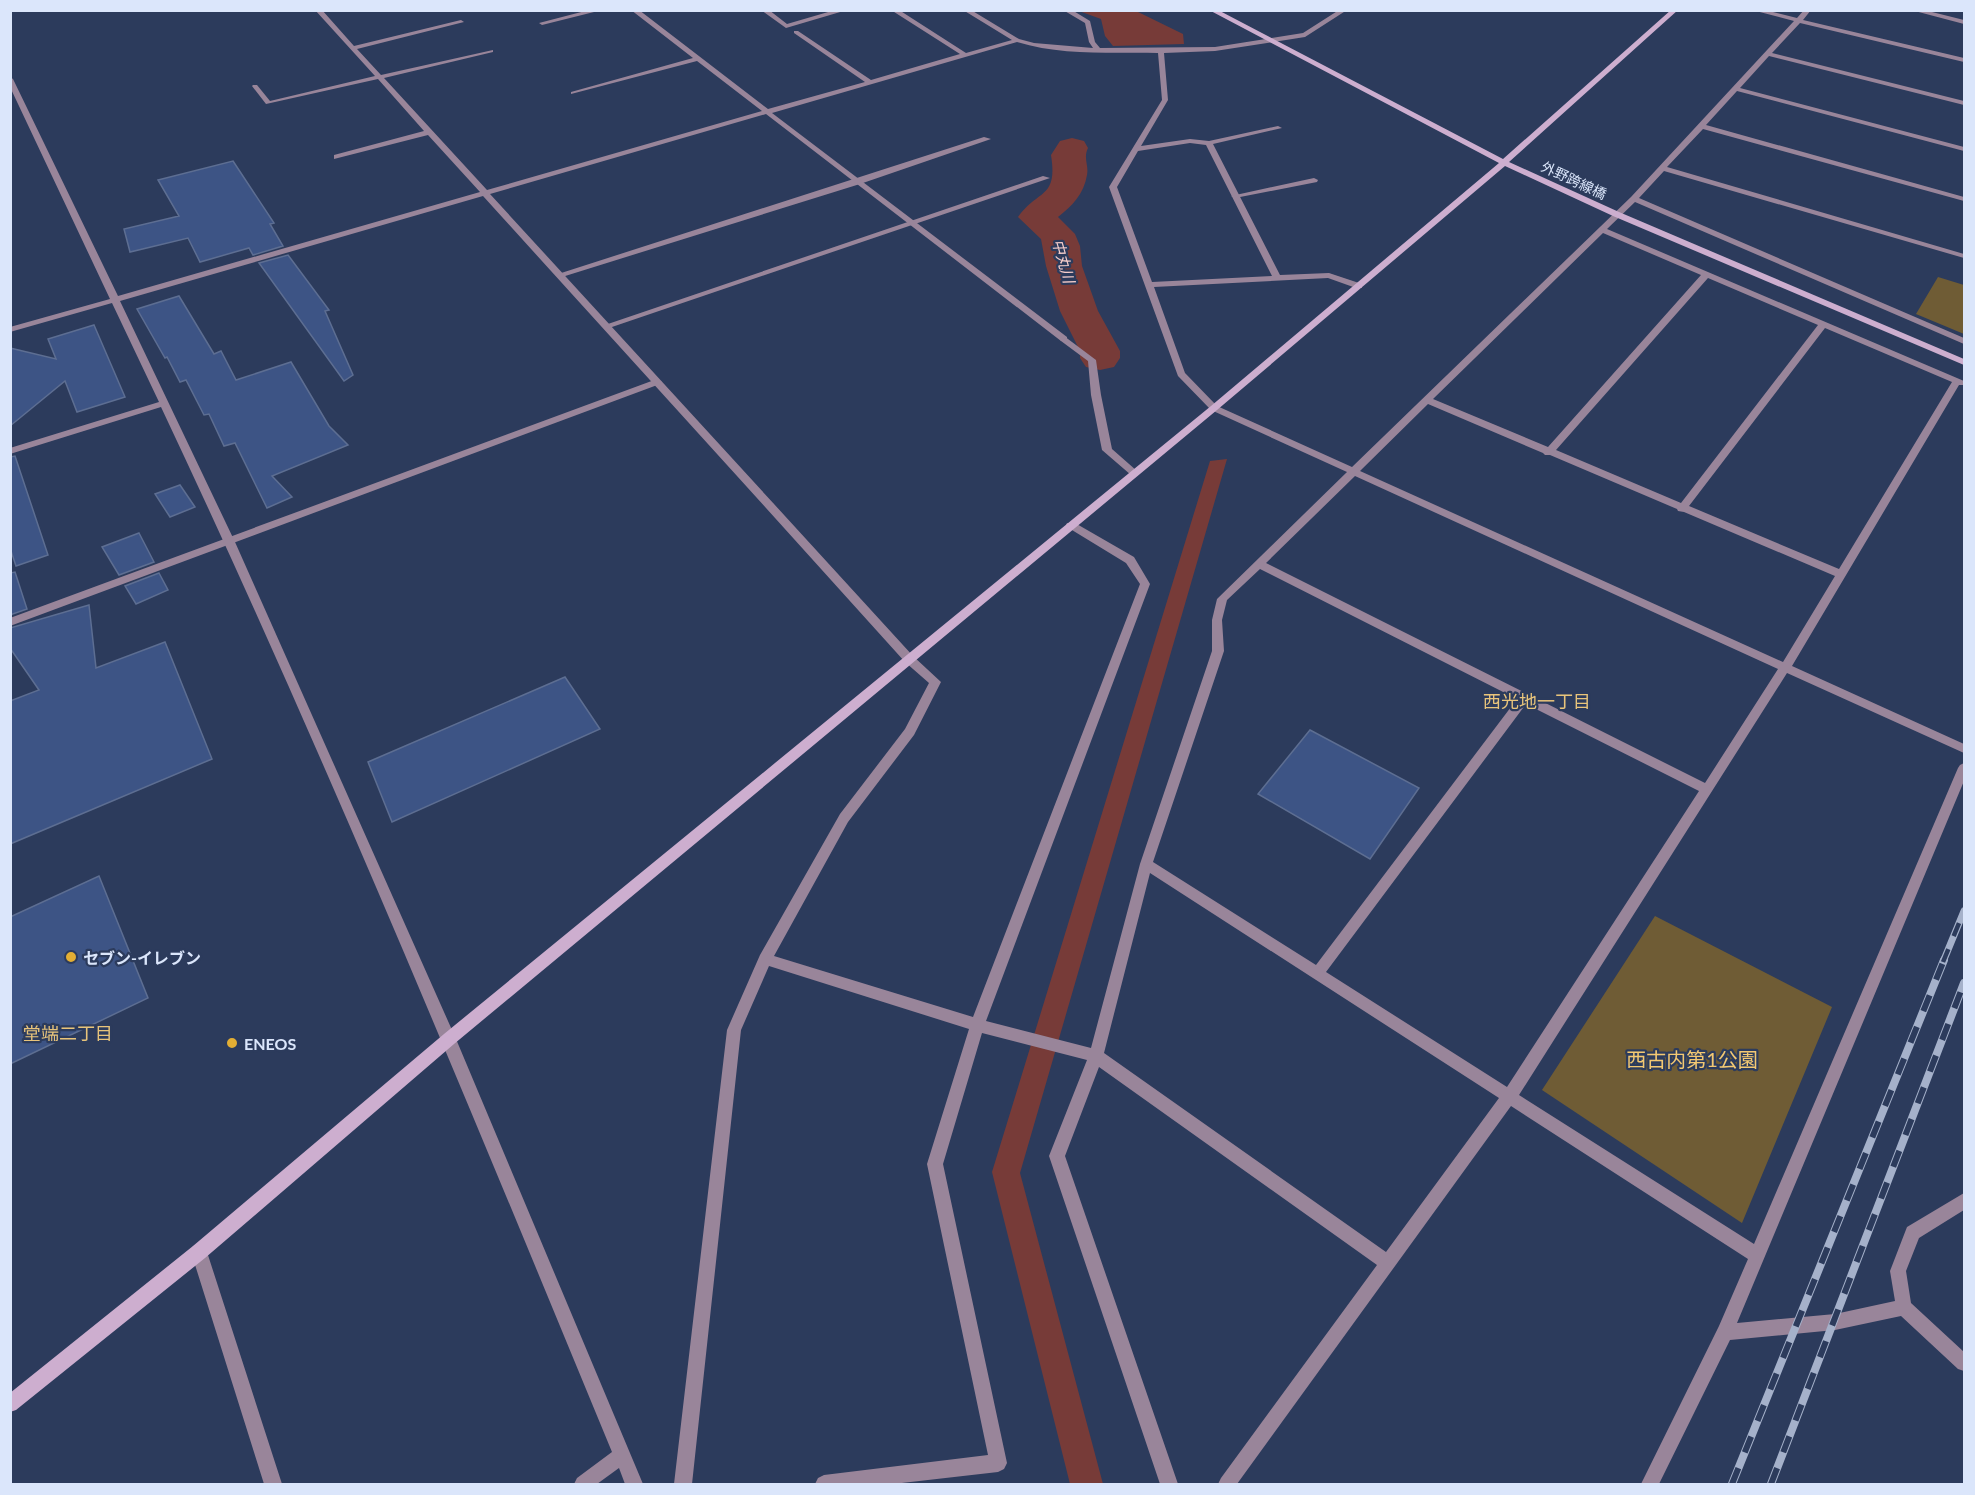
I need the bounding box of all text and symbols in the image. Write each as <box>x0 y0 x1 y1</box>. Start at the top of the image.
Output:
street label: 外野跨線橋 <box>1539 158 1609 202</box>
water label: 中丸川 <box>1049 237 1079 287</box>
district label: 西光地一丁目 <box>1483 690 1591 712</box>
place label: セブン-イレブン <box>83 948 201 967</box>
marker: セブン-イレブン <box>64 950 78 964</box>
district label: 堂端二丁目 <box>23 1022 113 1044</box>
place label: ENEOS <box>244 1034 296 1053</box>
marker: ENEOS <box>225 1036 239 1050</box>
park label: 西古内第1公園 <box>1626 1047 1758 1071</box>

